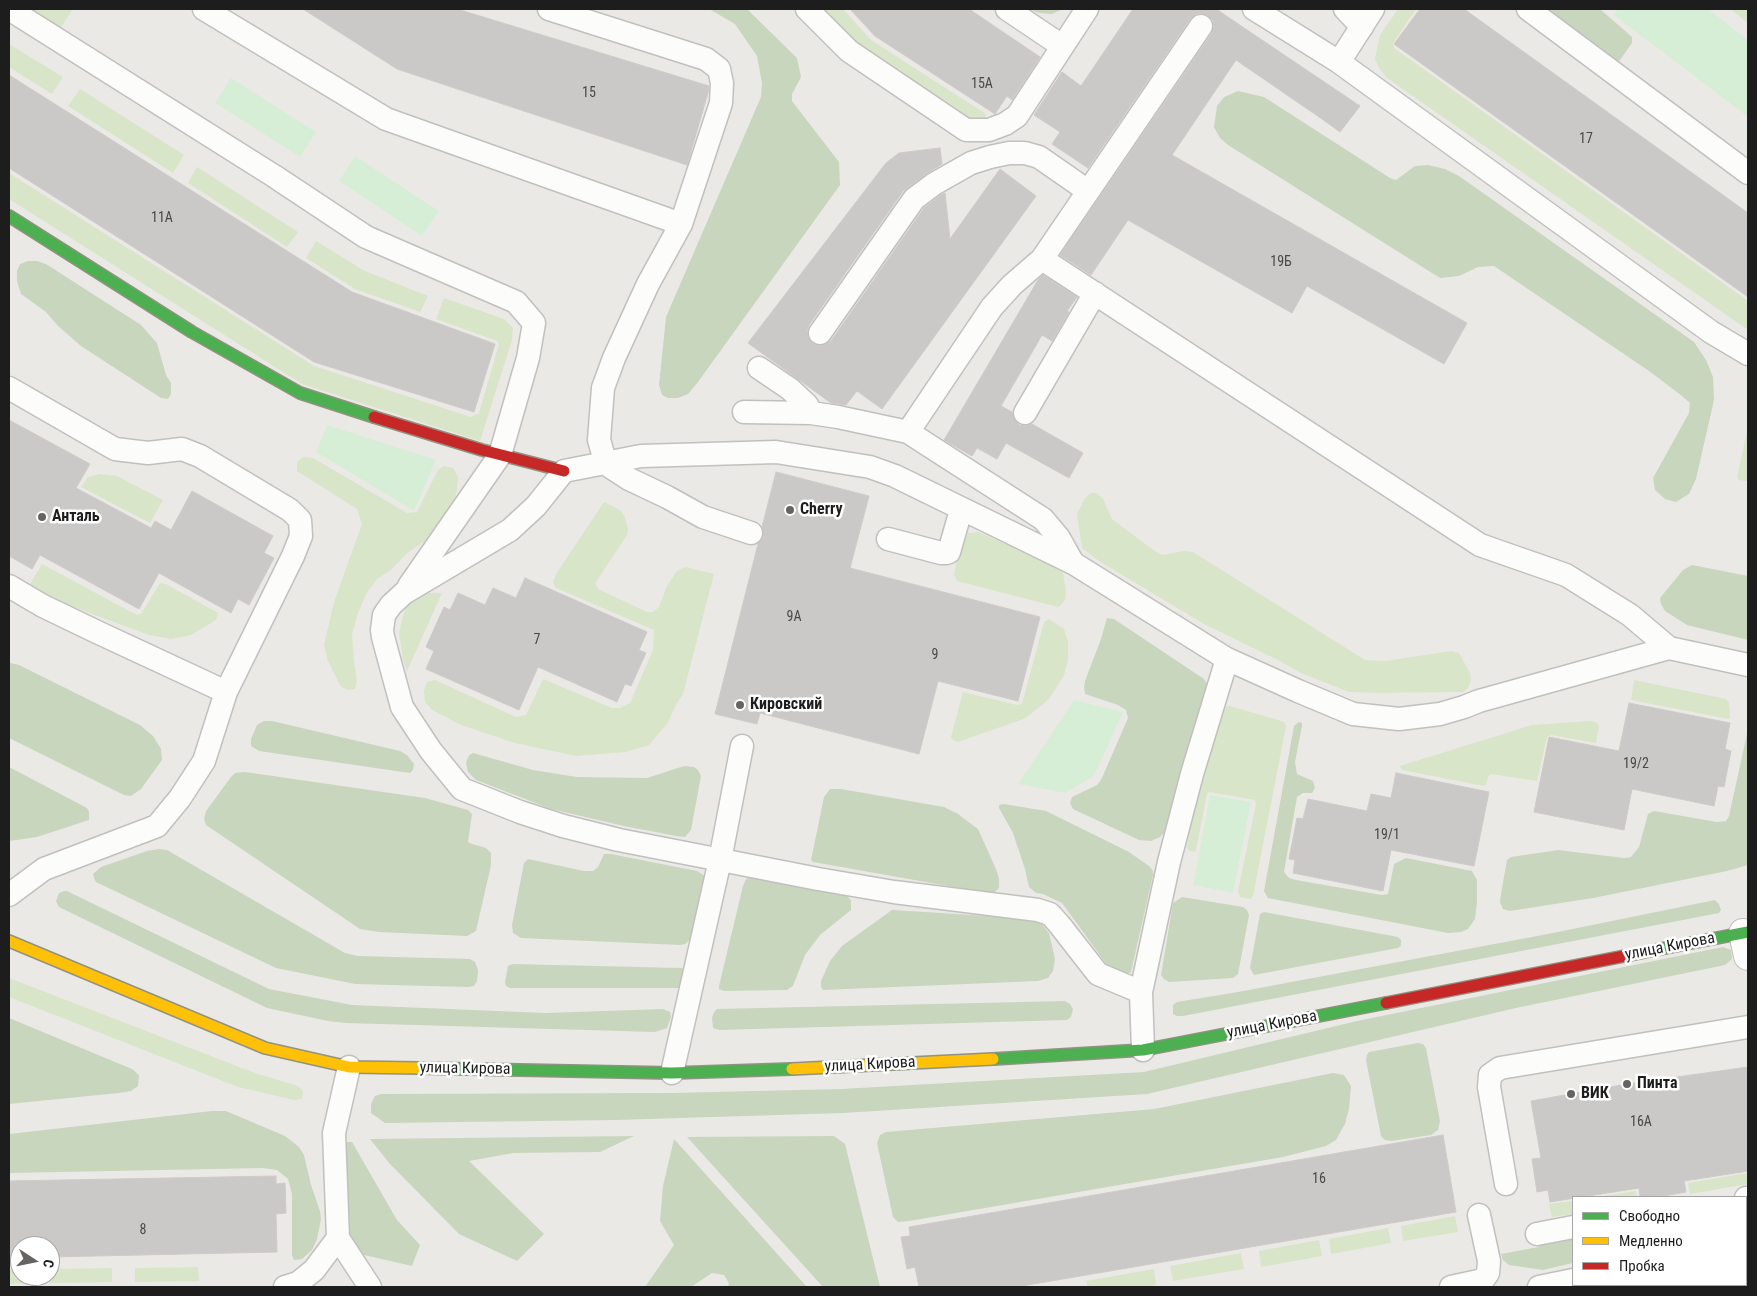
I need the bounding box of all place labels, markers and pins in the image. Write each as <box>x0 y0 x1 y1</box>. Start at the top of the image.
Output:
place label: Cherry <box>800 500 843 520</box>
marker: Cherry <box>784 504 796 516</box>
place label: Анталь <box>52 507 100 527</box>
marker: Анталь <box>36 511 48 523</box>
place label: Кировский <box>750 695 822 715</box>
marker: Кировский <box>734 699 746 711</box>
place label: Пинта <box>1637 1074 1677 1094</box>
marker: Пинта <box>1621 1078 1633 1090</box>
place label: ВИК <box>1581 1084 1609 1104</box>
marker: ВИК <box>1565 1088 1577 1100</box>

